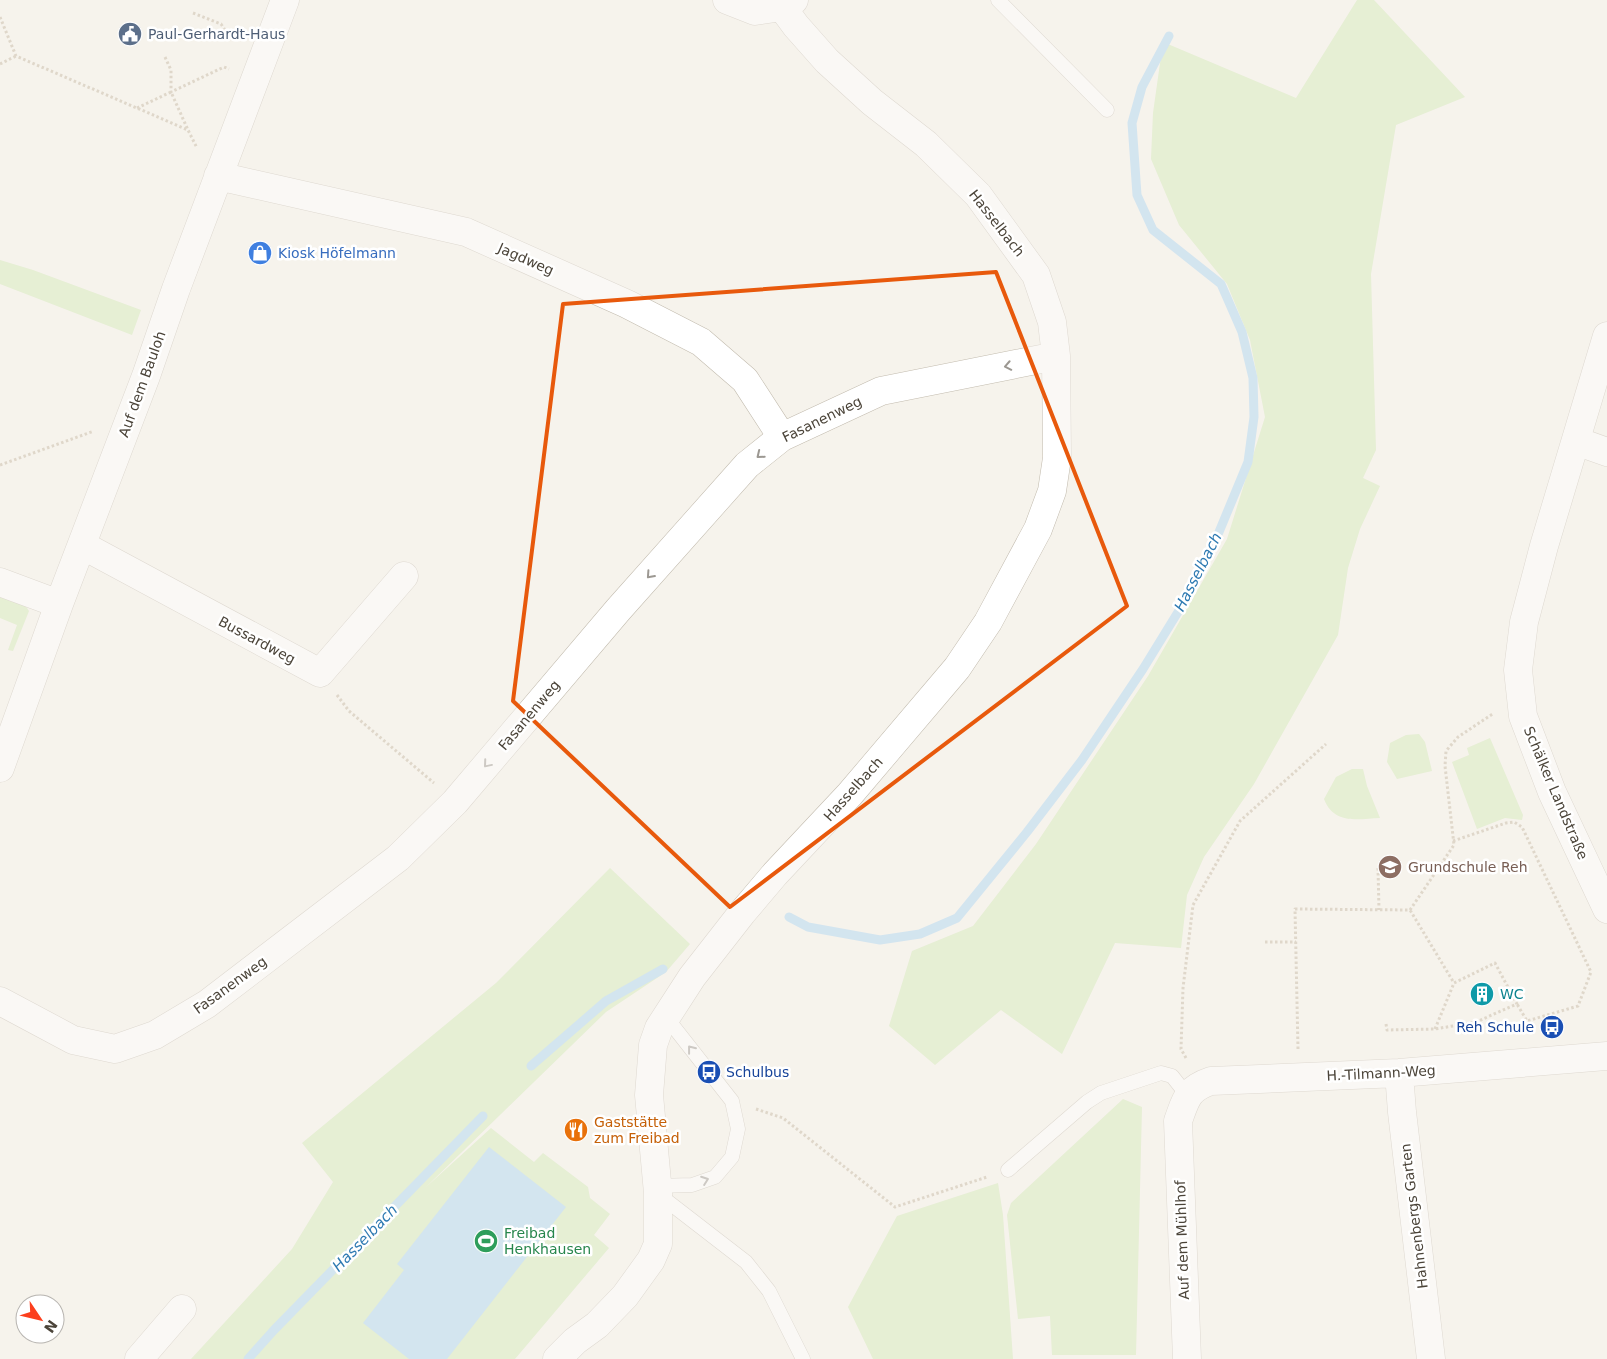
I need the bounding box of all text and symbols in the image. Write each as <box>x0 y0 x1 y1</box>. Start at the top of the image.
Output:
public building icon: Paul-Gerhardt-Haus <box>117 21 143 47</box>
place label: Paul-Gerhardt-Haus <box>148 26 285 42</box>
street label: Hasselbach <box>966 186 1028 260</box>
street label: Jagdweg <box>495 239 556 278</box>
shop icon: Kiosk Höfelmann <box>247 240 273 266</box>
place label: Kiosk Höfelmann <box>278 245 396 261</box>
street label: Auf dem Bauloh <box>115 329 169 439</box>
one-way arrow <box>1004 360 1013 371</box>
street label: Fasanenweg <box>780 393 864 445</box>
one-way arrow <box>756 450 765 459</box>
water label: Hasselbach <box>1170 530 1226 614</box>
one-way arrow <box>647 569 656 578</box>
street label: Bussardweg <box>216 613 298 667</box>
street label: Fasanenweg <box>495 677 563 753</box>
street label: Schälker Landstraße <box>1521 724 1591 862</box>
street label: Hasselbach <box>820 754 886 824</box>
one-way arrow <box>484 759 493 768</box>
school or university icon: Grundschule Reh <box>1377 854 1403 880</box>
place label: Grundschule Reh <box>1408 859 1528 875</box>
street label: Fasanenweg <box>190 953 270 1017</box>
building icon: WC <box>1469 981 1495 1007</box>
place label: WC <box>1500 986 1524 1002</box>
bus stop icon: Reh Schule <box>1539 1014 1565 1040</box>
place label: Reh Schule <box>1456 1019 1534 1035</box>
one-way arrow <box>688 1046 696 1055</box>
bus stop icon: Schulbus <box>696 1059 722 1085</box>
street label: H.-Tilmann-Weg <box>1326 1062 1436 1084</box>
place label: Schulbus <box>726 1064 789 1080</box>
place label: Gaststätte zum Freibad <box>594 1114 680 1146</box>
restaurant icon: Gaststätte zum Freibad <box>563 1117 589 1143</box>
street label: Hahnenbergs Garten <box>1397 1142 1431 1290</box>
one-way arrow <box>700 1176 709 1186</box>
street label: Auf dem Mühlhof <box>1172 1179 1192 1300</box>
water label: Hasselbach <box>329 1201 401 1275</box>
place label: Freibad Henkhausen <box>504 1225 591 1257</box>
sports icon: Freibad Henkhausen <box>473 1228 499 1254</box>
north arrow <box>15 1294 65 1344</box>
text: N <box>41 1317 61 1336</box>

